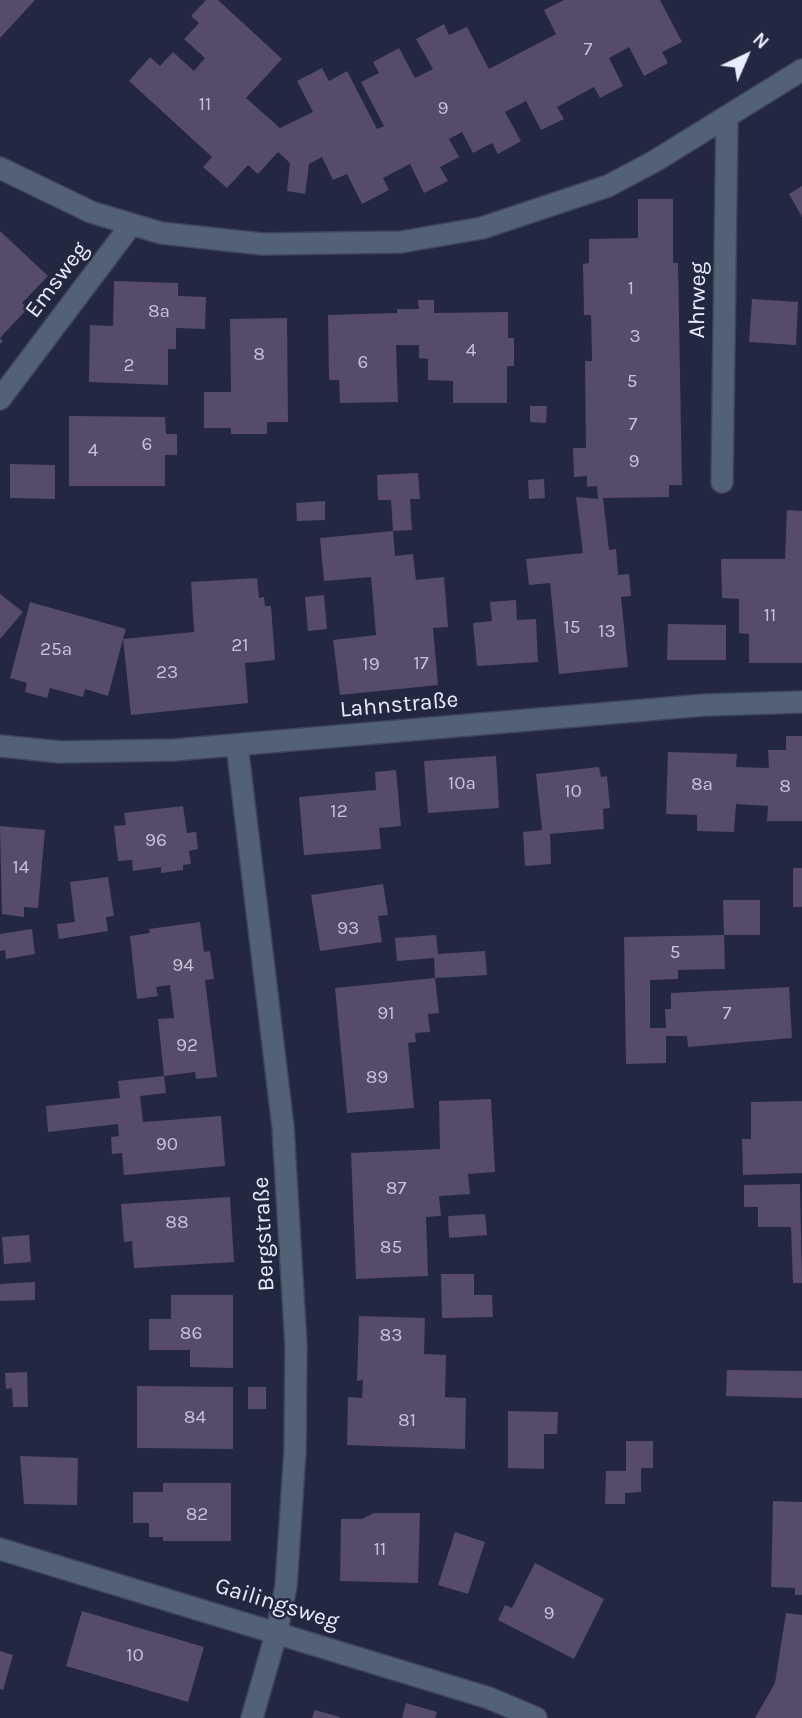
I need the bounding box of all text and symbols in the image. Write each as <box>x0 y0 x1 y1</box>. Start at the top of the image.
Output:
north arrow <box>711 21 781 91</box>
text: N <box>748 28 773 54</box>
house number: 7 <box>584 39 592 61</box>
house number: 11 <box>199 94 211 116</box>
house number: 9 <box>437 98 449 120</box>
street label: Emsweg <box>20 237 94 323</box>
street label: Ahrweg <box>684 261 712 339</box>
house number: 1 <box>628 278 634 300</box>
house number: 8a <box>148 301 170 323</box>
house number: 3 <box>629 326 641 348</box>
house number: 4 <box>466 340 476 362</box>
house number: 8 <box>253 344 265 366</box>
house number: 6 <box>358 352 368 374</box>
house number: 2 <box>123 355 135 377</box>
house number: 5 <box>627 371 637 393</box>
house number: 7 <box>629 414 637 436</box>
house number: 6 <box>142 434 152 456</box>
house number: 4 <box>88 440 98 462</box>
house number: 9 <box>628 451 640 473</box>
house number: 11 <box>764 605 776 627</box>
house number: 15 <box>563 617 581 639</box>
house number: 13 <box>598 621 616 643</box>
house number: 21 <box>231 635 249 657</box>
house number: 25a <box>40 639 72 661</box>
house number: 17 <box>413 653 429 675</box>
house number: 19 <box>362 654 380 676</box>
house number: 23 <box>156 662 178 684</box>
street label: Lahnstraße <box>339 686 459 724</box>
house number: 10a <box>448 773 476 795</box>
house number: 8a <box>691 774 713 796</box>
house number: 8 <box>779 776 791 798</box>
house number: 10 <box>564 781 582 803</box>
house number: 12 <box>330 801 348 823</box>
house number: 96 <box>145 830 167 852</box>
house number: 14 <box>13 857 29 879</box>
house number: 93 <box>337 918 359 940</box>
house number: 5 <box>670 942 680 964</box>
house number: 94 <box>172 955 194 977</box>
house number: 91 <box>377 1003 395 1025</box>
house number: 7 <box>723 1003 731 1025</box>
house number: 92 <box>176 1035 198 1057</box>
house number: 89 <box>366 1067 388 1089</box>
house number: 90 <box>156 1134 178 1156</box>
street label: Bergstraße <box>247 1176 281 1292</box>
house number: 87 <box>386 1178 406 1200</box>
house number: 88 <box>165 1212 189 1234</box>
house number: 85 <box>380 1237 402 1259</box>
house number: 86 <box>180 1323 202 1345</box>
house number: 83 <box>380 1325 402 1347</box>
house number: 84 <box>184 1407 206 1429</box>
house number: 81 <box>398 1410 416 1432</box>
house number: 82 <box>186 1504 208 1526</box>
house number: 11 <box>374 1539 386 1561</box>
street label: Gailingsweg <box>212 1572 342 1636</box>
house number: 9 <box>543 1603 555 1625</box>
house number: 10 <box>126 1645 144 1667</box>

